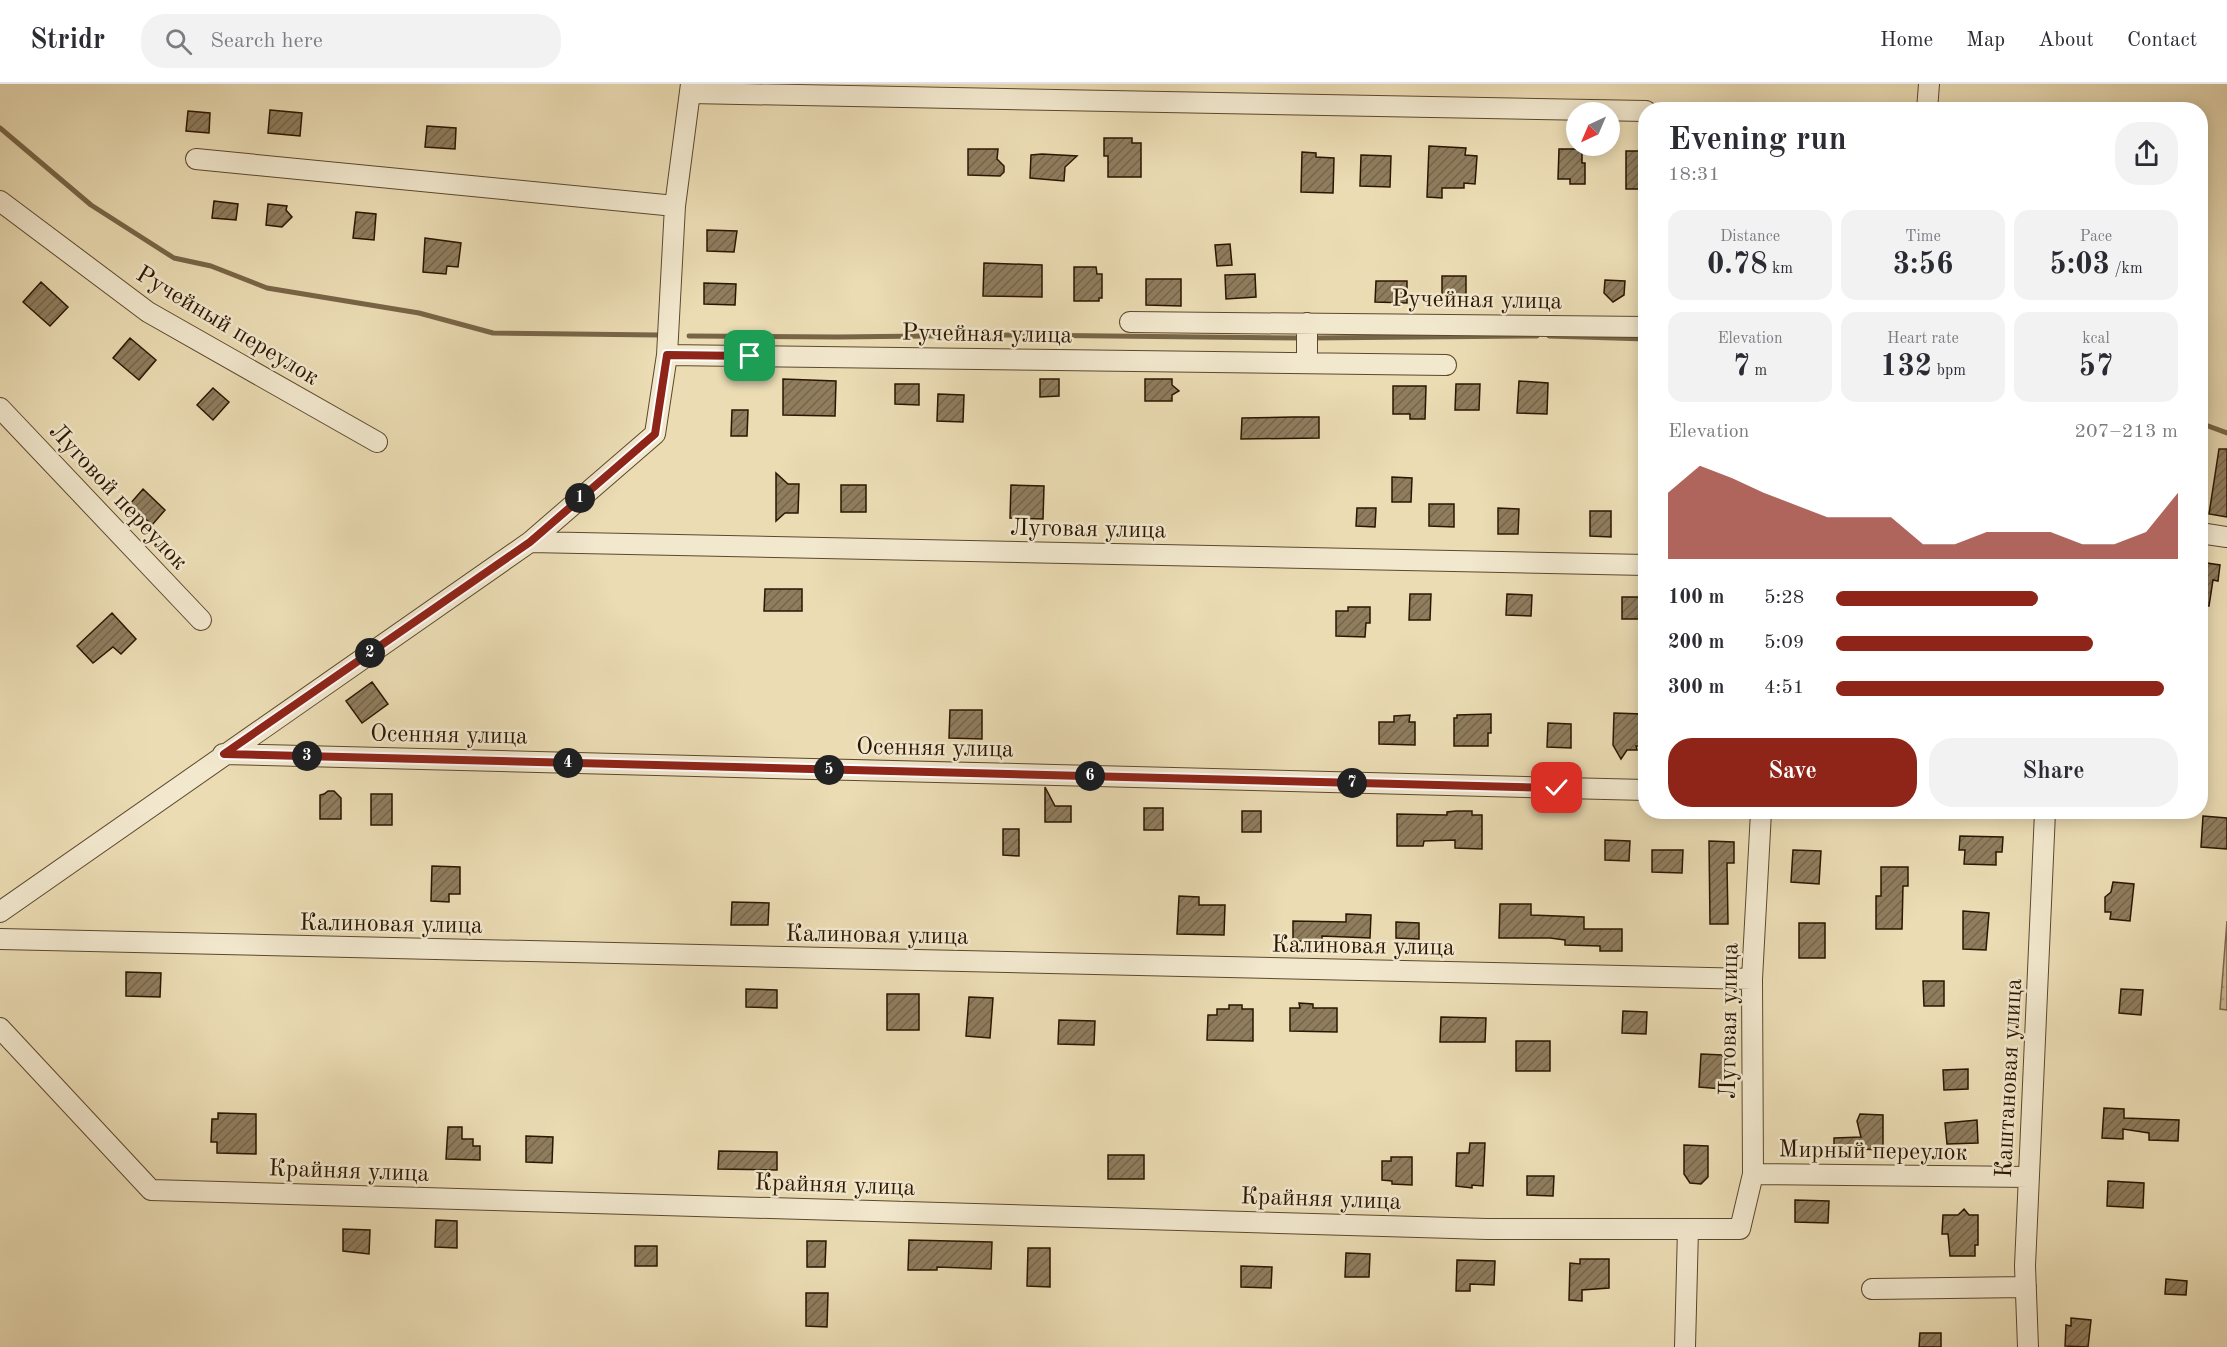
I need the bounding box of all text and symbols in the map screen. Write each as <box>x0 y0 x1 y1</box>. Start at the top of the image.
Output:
search box <box>141 14 561 68</box>
icon: search <box>162 25 195 58</box>
text: Stridr <box>30 27 105 55</box>
text: Search here <box>210 30 323 52</box>
text: Home <box>1880 30 1933 51</box>
text: Map <box>1966 30 2005 51</box>
text: About <box>2038 30 2094 51</box>
text: Contact <box>2127 30 2197 51</box>
north arrow <box>1566 102 1620 156</box>
map controls <box>1566 102 1620 156</box>
button: share <box>2115 122 2178 185</box>
text: Evening run <box>1668 124 1847 157</box>
text: 18:31 <box>1668 165 1720 185</box>
text: Distance <box>1720 229 1780 245</box>
text: Time <box>1905 229 1941 245</box>
text: Pace <box>2080 229 2112 245</box>
text: 0.78 <box>1707 250 1768 280</box>
text: 3:56 <box>1893 250 1953 280</box>
text: 5:03 <box>2049 250 2110 280</box>
text: km <box>1768 261 1793 277</box>
text: /km <box>2110 261 2143 277</box>
street label: Ручейный переулок <box>131 263 323 391</box>
street label: Ручейная улица <box>1391 288 1563 314</box>
street label: Ручейная улица <box>901 322 1073 348</box>
pin <box>724 330 775 381</box>
text: Elevation <box>1717 331 1783 347</box>
text: Heart rate <box>1887 331 1959 347</box>
text: kcal <box>2082 331 2110 347</box>
icon: arrive <box>733 339 766 372</box>
text: 7 <box>1733 352 1750 382</box>
text: 132 <box>1880 352 1932 382</box>
text: 57 <box>2079 352 2113 382</box>
text: m <box>1750 363 1767 379</box>
text: bpm <box>1932 363 1966 379</box>
street label: Луговой переулок <box>44 419 191 575</box>
text: Elevation <box>1668 422 1749 442</box>
text: 207–213 m <box>2075 422 2178 442</box>
pin: 1 <box>565 483 595 513</box>
text: 1 <box>575 490 585 506</box>
street label: Луговая улица <box>1010 517 1167 543</box>
text: 100 m <box>1668 588 1724 608</box>
text: 5:28 <box>1764 588 1804 608</box>
text: 200 m <box>1668 633 1724 653</box>
text: 5:09 <box>1764 633 1804 653</box>
pin: 2 <box>355 638 385 668</box>
text: 2 <box>365 645 375 661</box>
text: 300 m <box>1668 678 1724 698</box>
text: 4:51 <box>1764 678 1804 698</box>
street label: Осенняя улица <box>370 723 528 749</box>
street label: Осенняя улица <box>856 736 1014 762</box>
button: Save <box>1668 738 1917 807</box>
button: Share <box>1929 738 2178 807</box>
pin: 3 <box>292 741 322 771</box>
text: 3 <box>302 748 312 764</box>
pin: 4 <box>553 748 583 778</box>
text: 4 <box>563 755 573 771</box>
pin: 5 <box>814 755 844 785</box>
pin: 6 <box>1075 761 1105 791</box>
text: 5 <box>824 762 834 778</box>
pin <box>1531 762 1582 813</box>
text: 6 <box>1085 768 1095 784</box>
pin: 7 <box>1337 768 1367 798</box>
icon: check <box>1540 771 1573 804</box>
text: 7 <box>1347 775 1357 791</box>
street label: Калиновая улица <box>299 911 483 939</box>
street label: Калиновая улица <box>785 922 969 950</box>
street label: Калиновая улица <box>1271 933 1455 961</box>
street label: Луговая улица <box>1717 942 1743 1099</box>
street label: Каштановая улица <box>1993 978 2027 1179</box>
street label: Мирный переулок <box>1778 1138 1968 1166</box>
street label: Крайняя улица <box>268 1157 430 1187</box>
street label: Крайняя улица <box>754 1171 916 1201</box>
street label: Крайняя улица <box>1240 1185 1402 1215</box>

